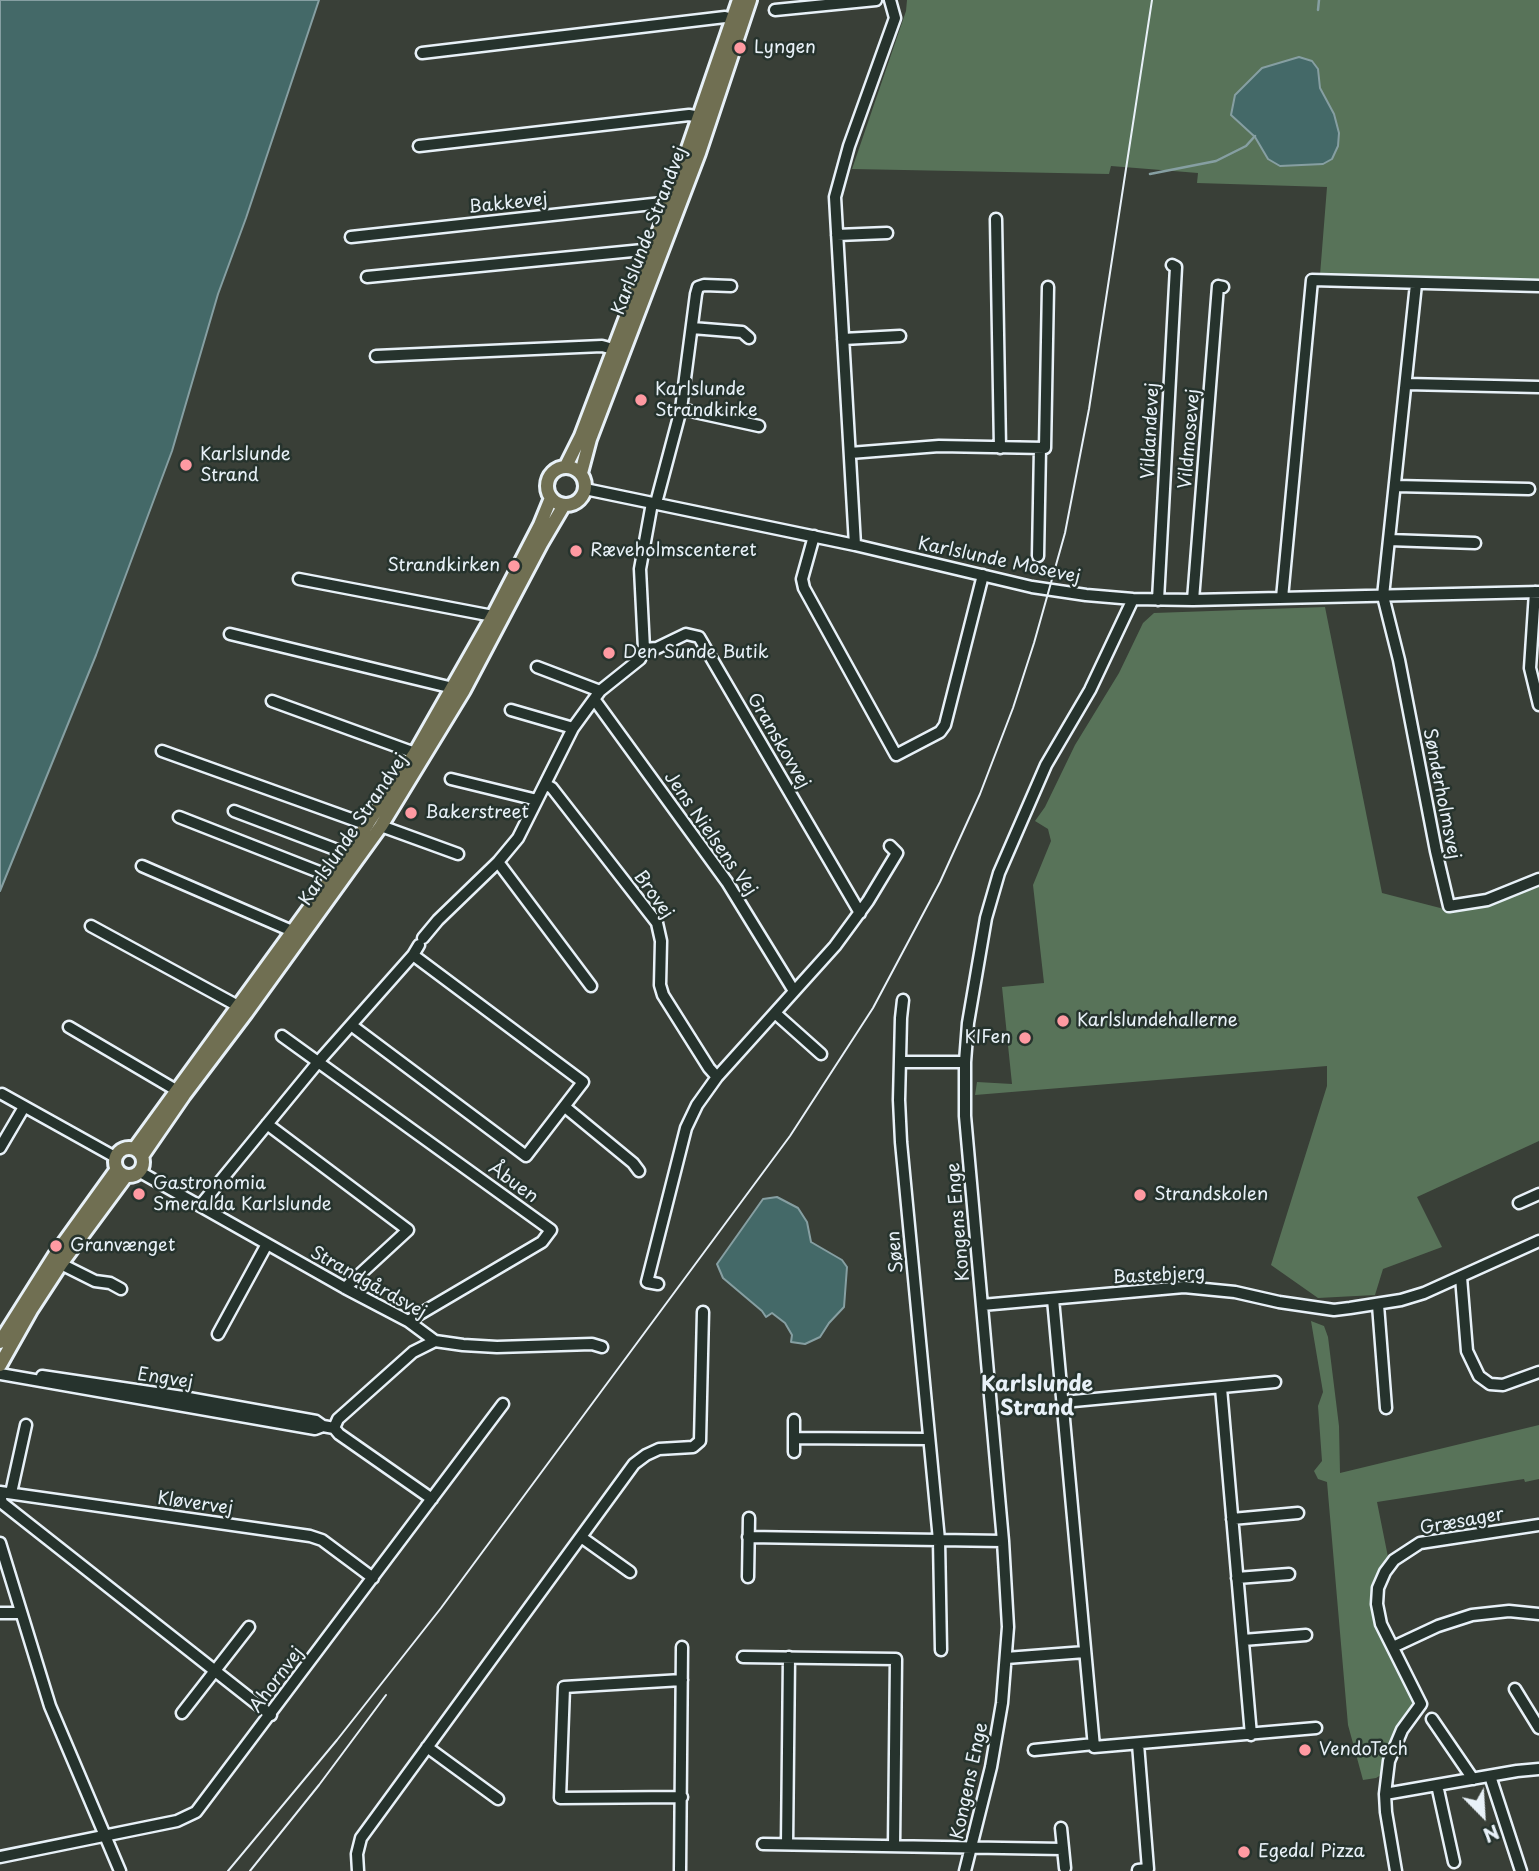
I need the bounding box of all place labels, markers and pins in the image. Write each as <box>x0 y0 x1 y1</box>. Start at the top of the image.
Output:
place label: Lyngen <box>754 37 816 59</box>
marker: Lyngen <box>732 40 748 56</box>
place label: Karlslunde Strandkirke <box>655 379 757 422</box>
marker: Karlslunde Strandkirke <box>633 392 649 408</box>
place label: Karlslunde Strand <box>200 444 291 486</box>
marker: Karlslunde Strand <box>178 457 194 473</box>
place label: Ræveholmscenteret <box>590 540 757 562</box>
marker: Ræveholmscenteret <box>568 543 584 559</box>
place label: Strandkirken <box>387 555 500 577</box>
marker: Strandkirken <box>506 558 522 574</box>
place label: Den Sunde Butik <box>623 642 769 664</box>
marker: Den Sunde Butik <box>601 645 617 661</box>
place label: Bakerstreet <box>425 802 529 824</box>
marker: Bakerstreet <box>403 805 419 821</box>
place label: Karlslundehallerne <box>1077 1010 1238 1032</box>
marker: Karlslundehallerne <box>1055 1013 1071 1029</box>
place label: KIFen <box>965 1027 1011 1049</box>
marker: KIFen <box>1017 1030 1033 1046</box>
place label: Gastronomia Smeralda Karlslunde <box>153 1173 332 1216</box>
place label: Strandskolen <box>1154 1184 1268 1206</box>
marker: Gastronomia Smeralda Karlslunde <box>131 1186 147 1202</box>
marker: Strandskolen <box>1132 1187 1148 1203</box>
place label: Granvænget <box>70 1235 175 1257</box>
marker: Granvænget <box>48 1238 64 1254</box>
place label: VendoTech <box>1319 1739 1408 1761</box>
marker: VendoTech <box>1297 1742 1313 1758</box>
place label: Egedal Pizza <box>1258 1841 1365 1863</box>
marker: Egedal Pizza <box>1236 1844 1252 1860</box>

